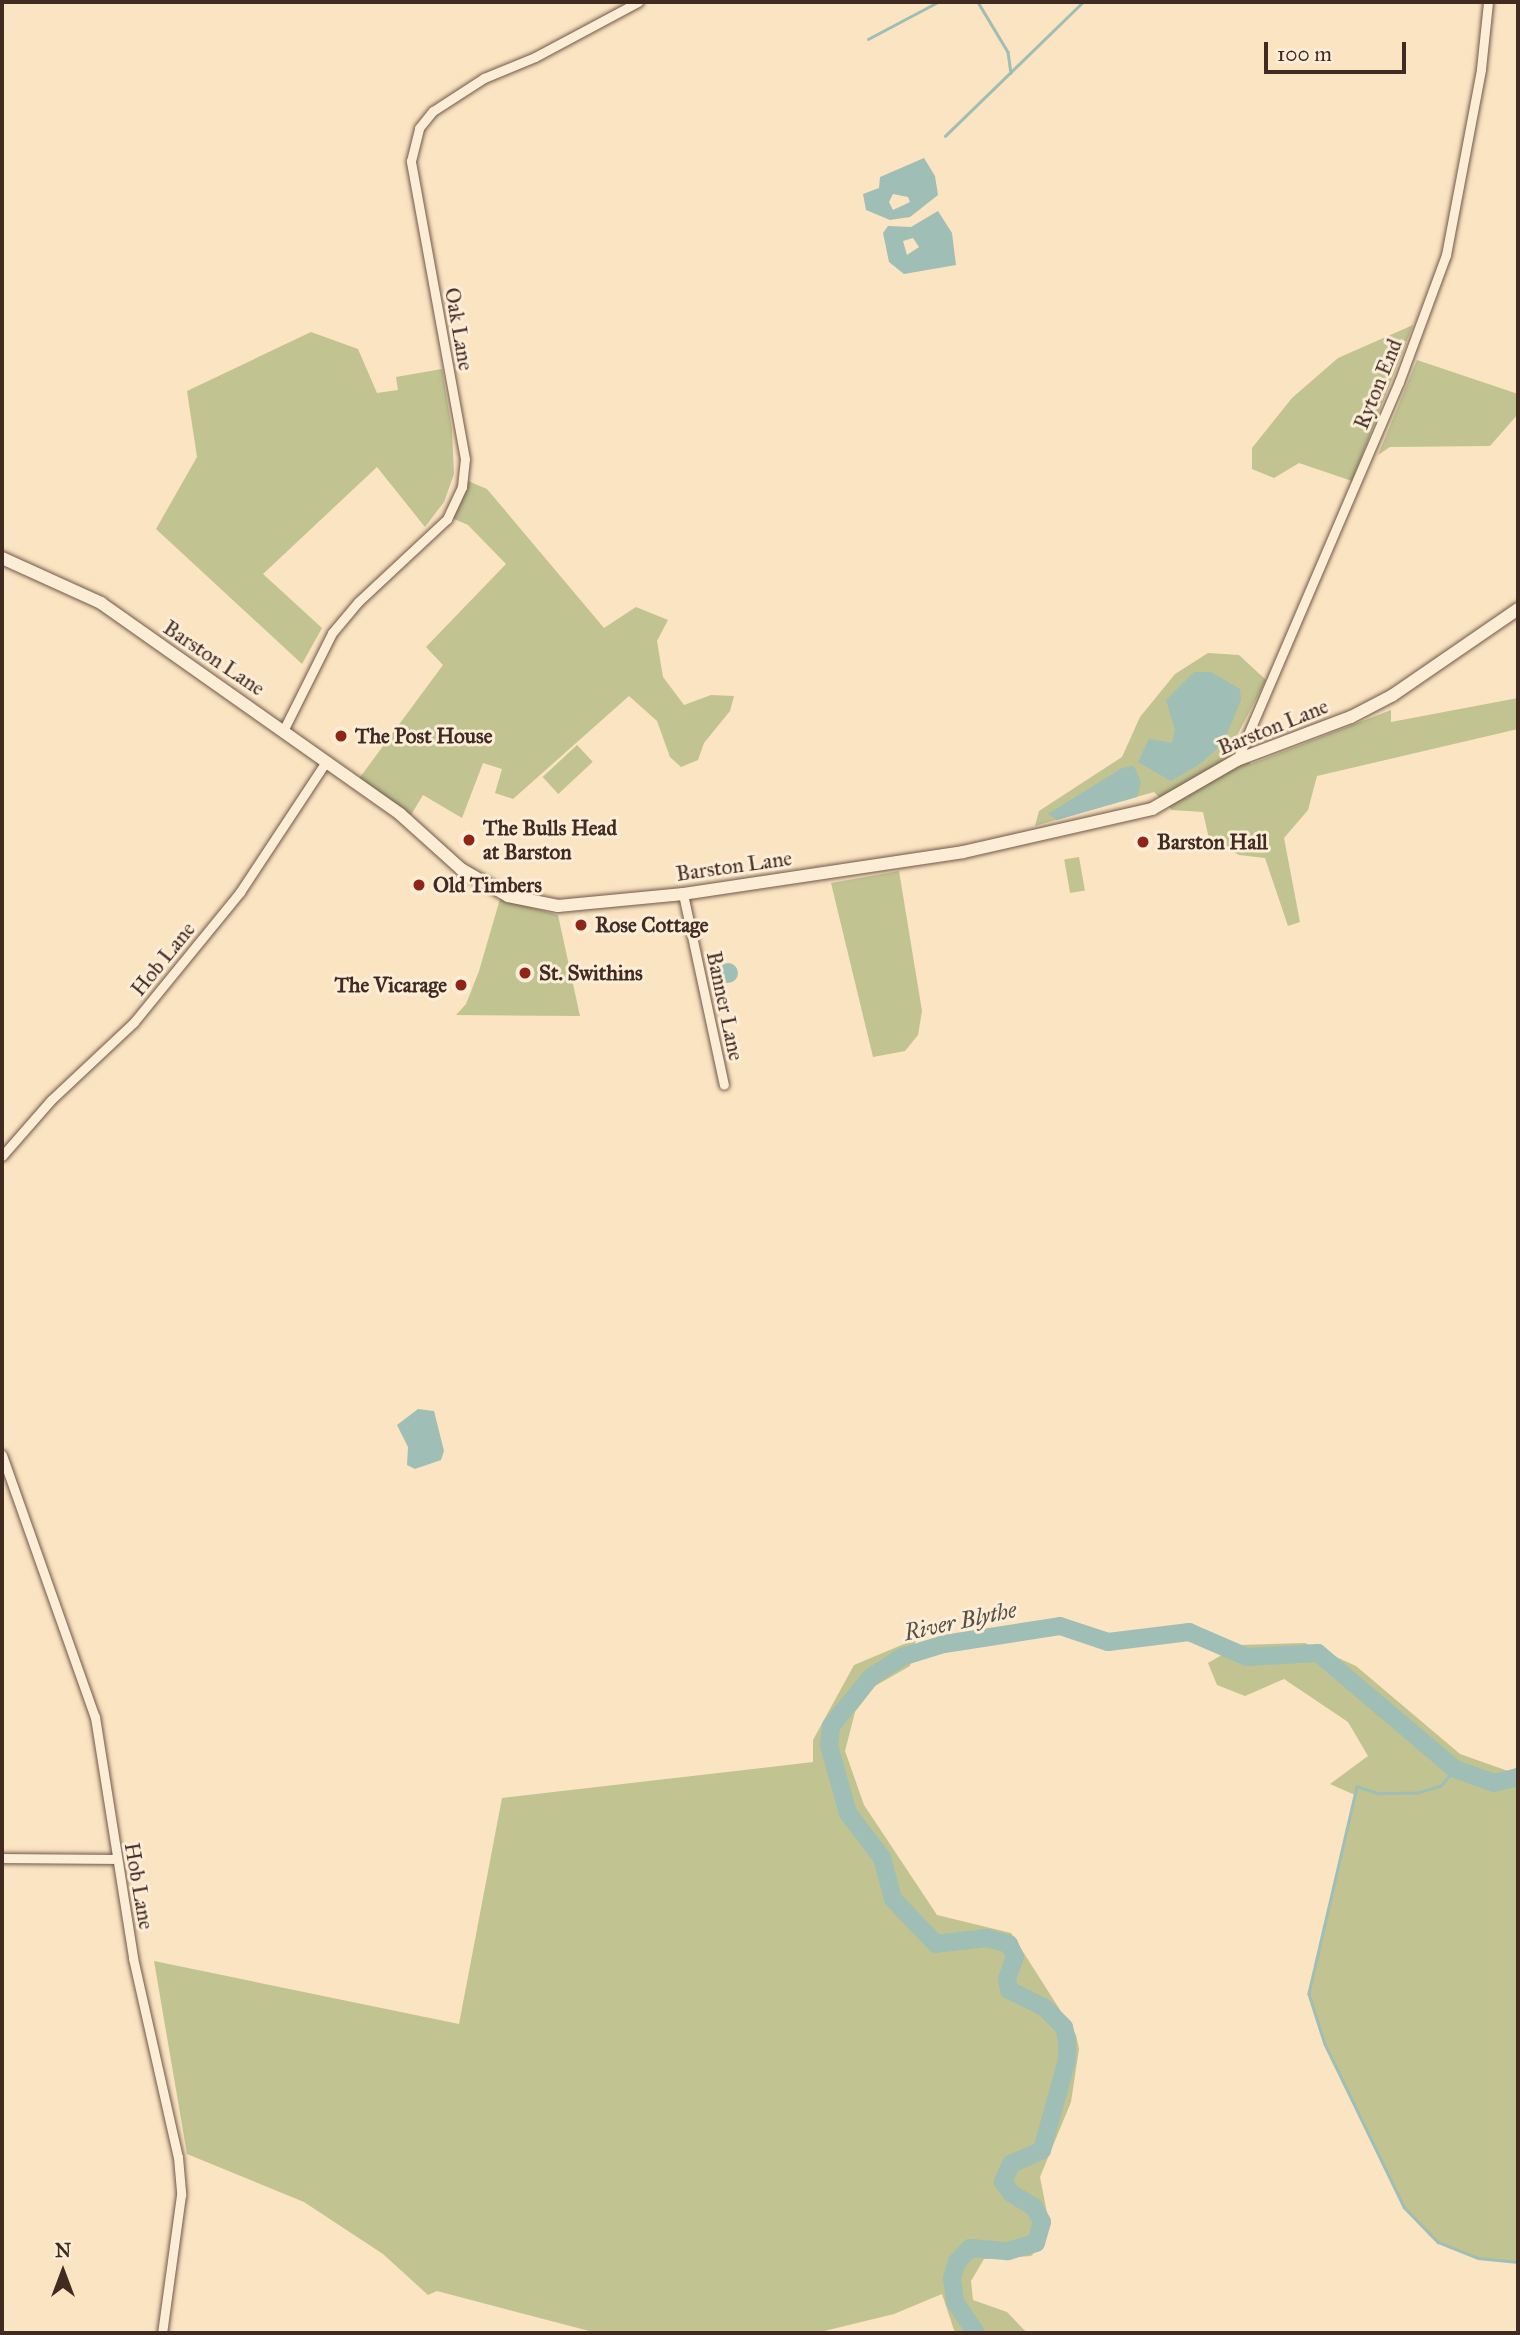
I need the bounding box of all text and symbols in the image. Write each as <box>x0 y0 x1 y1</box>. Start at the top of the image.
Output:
scale bar <box>1268 28 1410 72</box>
text: 100 m <box>1277 41 1332 67</box>
street label: Oak Lane <box>439 286 479 372</box>
street label: Ryton End <box>1349 335 1407 433</box>
street label: Barston Lane <box>159 615 269 701</box>
street label: Barston Lane <box>1214 693 1332 761</box>
place label: The Post House <box>355 723 492 749</box>
marker: The Post House <box>333 728 349 744</box>
place label: The Bulls Head at Barston <box>483 815 617 865</box>
place label: Barston Hall <box>1157 829 1268 855</box>
marker: The Bulls Head at Barston <box>461 832 477 848</box>
marker: Barston Hall <box>1135 834 1151 850</box>
street label: Barston Lane <box>674 845 794 887</box>
place label: Old Timbers <box>433 872 542 898</box>
marker: Old Timbers <box>411 877 427 893</box>
place label: Rose Cottage <box>595 912 709 938</box>
street label: Hob Lane <box>126 917 200 1001</box>
marker: Rose Cottage <box>573 917 589 933</box>
street label: Banner Lane <box>701 949 749 1063</box>
place label: St. Swithins <box>539 960 643 986</box>
marker: St. Swithins <box>517 965 533 981</box>
place label: The Vicarage <box>334 972 447 998</box>
marker: The Vicarage <box>453 977 469 993</box>
water label: River Blythe <box>901 1596 1019 1646</box>
street label: Hob Lane <box>119 1841 159 1931</box>
north arrow <box>28 2237 98 2307</box>
text: N <box>55 2239 71 2262</box>

